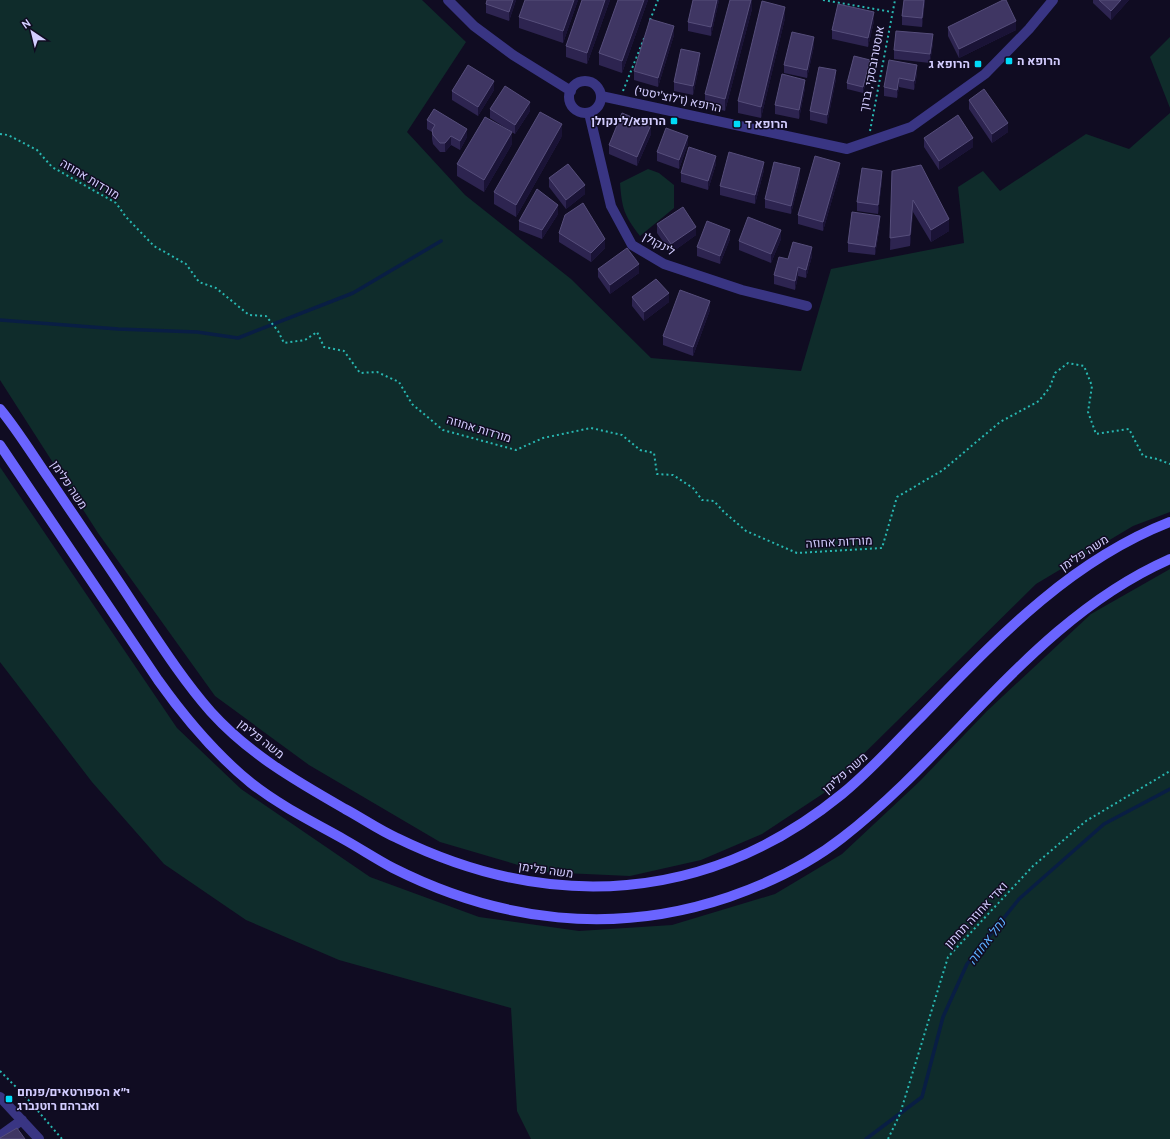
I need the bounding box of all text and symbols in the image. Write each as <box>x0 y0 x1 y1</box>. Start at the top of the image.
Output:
north arrow <box>12 12 52 52</box>
text: N <box>19 16 33 32</box>
street label: אוסטרובסקי, ברוך <box>856 24 887 113</box>
place label: הרופא ה <box>1017 53 1060 68</box>
place label: הרופא ג <box>929 56 970 71</box>
marker: הרופא ה <box>1004 56 1014 66</box>
marker: הרופא ג <box>973 59 983 69</box>
street label: הרופא (ז'לוצ'יסטי) <box>633 82 723 115</box>
place label: הרופא/לינקולן <box>591 113 666 128</box>
marker: הרופא/לינקולן <box>669 116 679 126</box>
place label: הרופא ד <box>745 116 788 131</box>
marker: הרופא ד <box>732 119 742 129</box>
street label: מורדות אחוזה <box>58 155 123 202</box>
street label: לינקולן <box>640 229 678 259</box>
street label: מורדות אחוזה <box>445 412 513 445</box>
street label: משה פלימן <box>48 458 91 512</box>
street label: משה פלימן <box>1056 531 1111 574</box>
street label: מורדות אחוזה <box>805 532 873 551</box>
street label: משה פלימן <box>235 716 288 762</box>
street label: משה פלימן <box>819 749 870 796</box>
street label: משה פלימן <box>518 858 574 881</box>
street label: ואדי אחוזה תחתון <box>941 878 1010 951</box>
water label: נחל אחוזה <box>963 914 1009 967</box>
place label: י״א הספורטאים/פנחם ואברהם רוטנברג <box>17 1084 130 1113</box>
marker: י״א הספורטאים/פנחם ואברהם רוטנברג <box>4 1094 14 1104</box>

